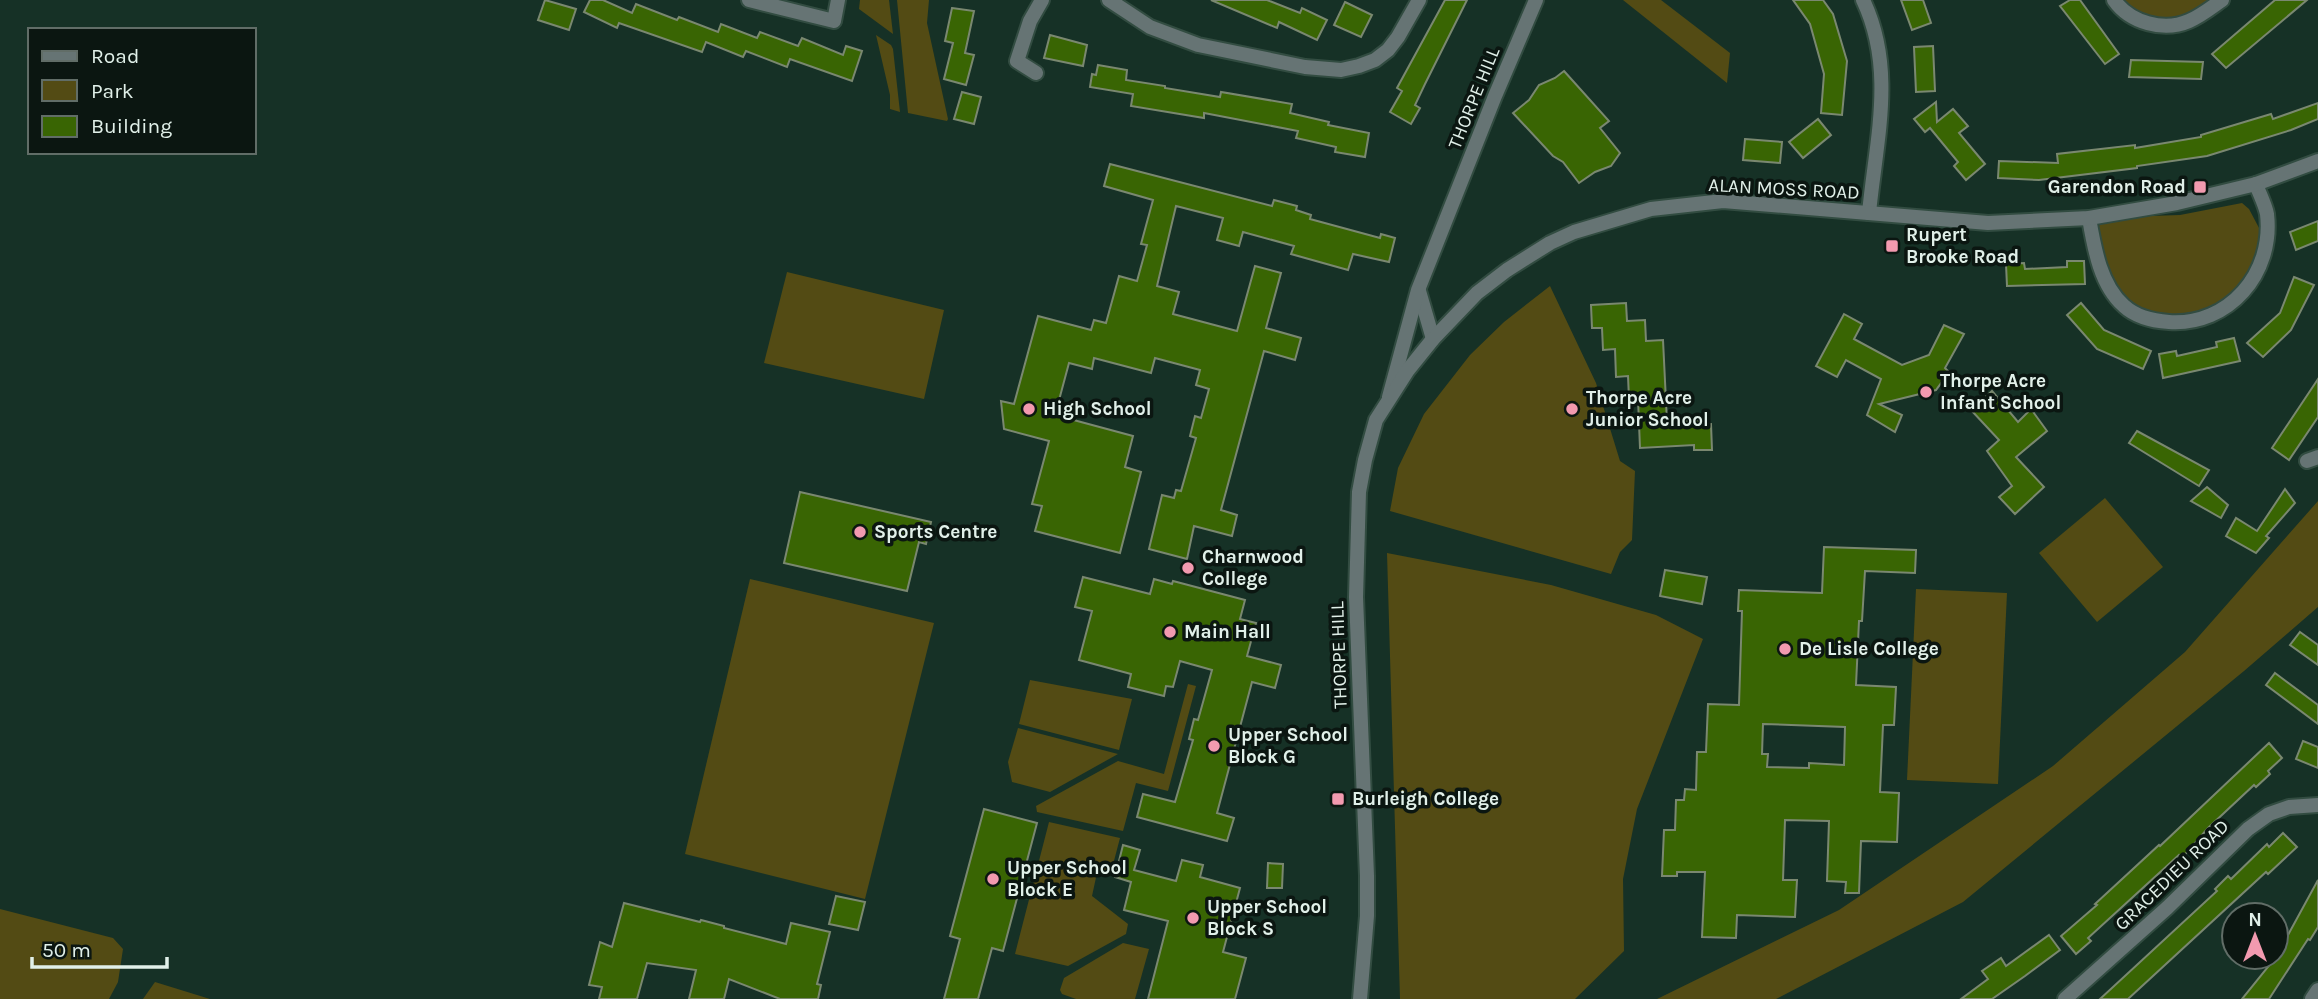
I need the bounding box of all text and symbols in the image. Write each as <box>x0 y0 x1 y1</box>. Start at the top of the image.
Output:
legend <box>28 28 256 154</box>
text: Road <box>91 44 139 68</box>
street label: THORPE HILL <box>1444 44 1504 152</box>
text: Park <box>91 79 134 103</box>
text: Building <box>91 114 172 138</box>
street label: ALAN MOSS ROAD <box>1708 174 1860 204</box>
place label: Garendon Road <box>2048 176 2186 198</box>
marker: Garendon Road <box>2192 179 2208 195</box>
place label: Rupert Brooke Road <box>1906 224 2019 268</box>
marker: Rupert Brooke Road <box>1884 238 1900 254</box>
place label: Thorpe Acre Infant School <box>1940 370 2061 414</box>
marker: Thorpe Acre Infant School <box>1918 384 1934 400</box>
place label: Thorpe Acre Junior School <box>1586 387 1709 431</box>
place label: High School <box>1043 398 1152 420</box>
marker: High School <box>1021 401 1037 417</box>
marker: Thorpe Acre Junior School <box>1564 401 1580 417</box>
place label: Sports Centre <box>874 521 997 543</box>
marker: Sports Centre <box>852 524 868 540</box>
place label: Charnwood College <box>1202 546 1304 590</box>
marker: Charnwood College <box>1180 560 1196 576</box>
street label: THORPE HILL <box>1326 601 1352 709</box>
place label: Main Hall <box>1184 621 1271 643</box>
marker: Main Hall <box>1162 624 1178 640</box>
place label: De Lisle College <box>1799 638 1939 660</box>
marker: De Lisle College <box>1777 641 1793 657</box>
place label: Upper School Block G <box>1228 724 1348 768</box>
marker: Upper School Block G <box>1206 738 1222 754</box>
place label: Burleigh College <box>1352 788 1499 810</box>
marker: Burleigh College <box>1330 791 1346 807</box>
street label: GRACEDIEU ROAD <box>2110 815 2234 935</box>
place label: Upper School Block E <box>1007 857 1127 901</box>
marker: Upper School Block E <box>985 871 1001 887</box>
place label: Upper School Block S <box>1207 896 1327 940</box>
north arrow <box>2220 901 2290 971</box>
text: N <box>2248 909 2262 931</box>
marker: Upper School Block S <box>1185 910 1201 926</box>
scale bar <box>32 926 166 970</box>
text: 50 m <box>42 938 91 962</box>

